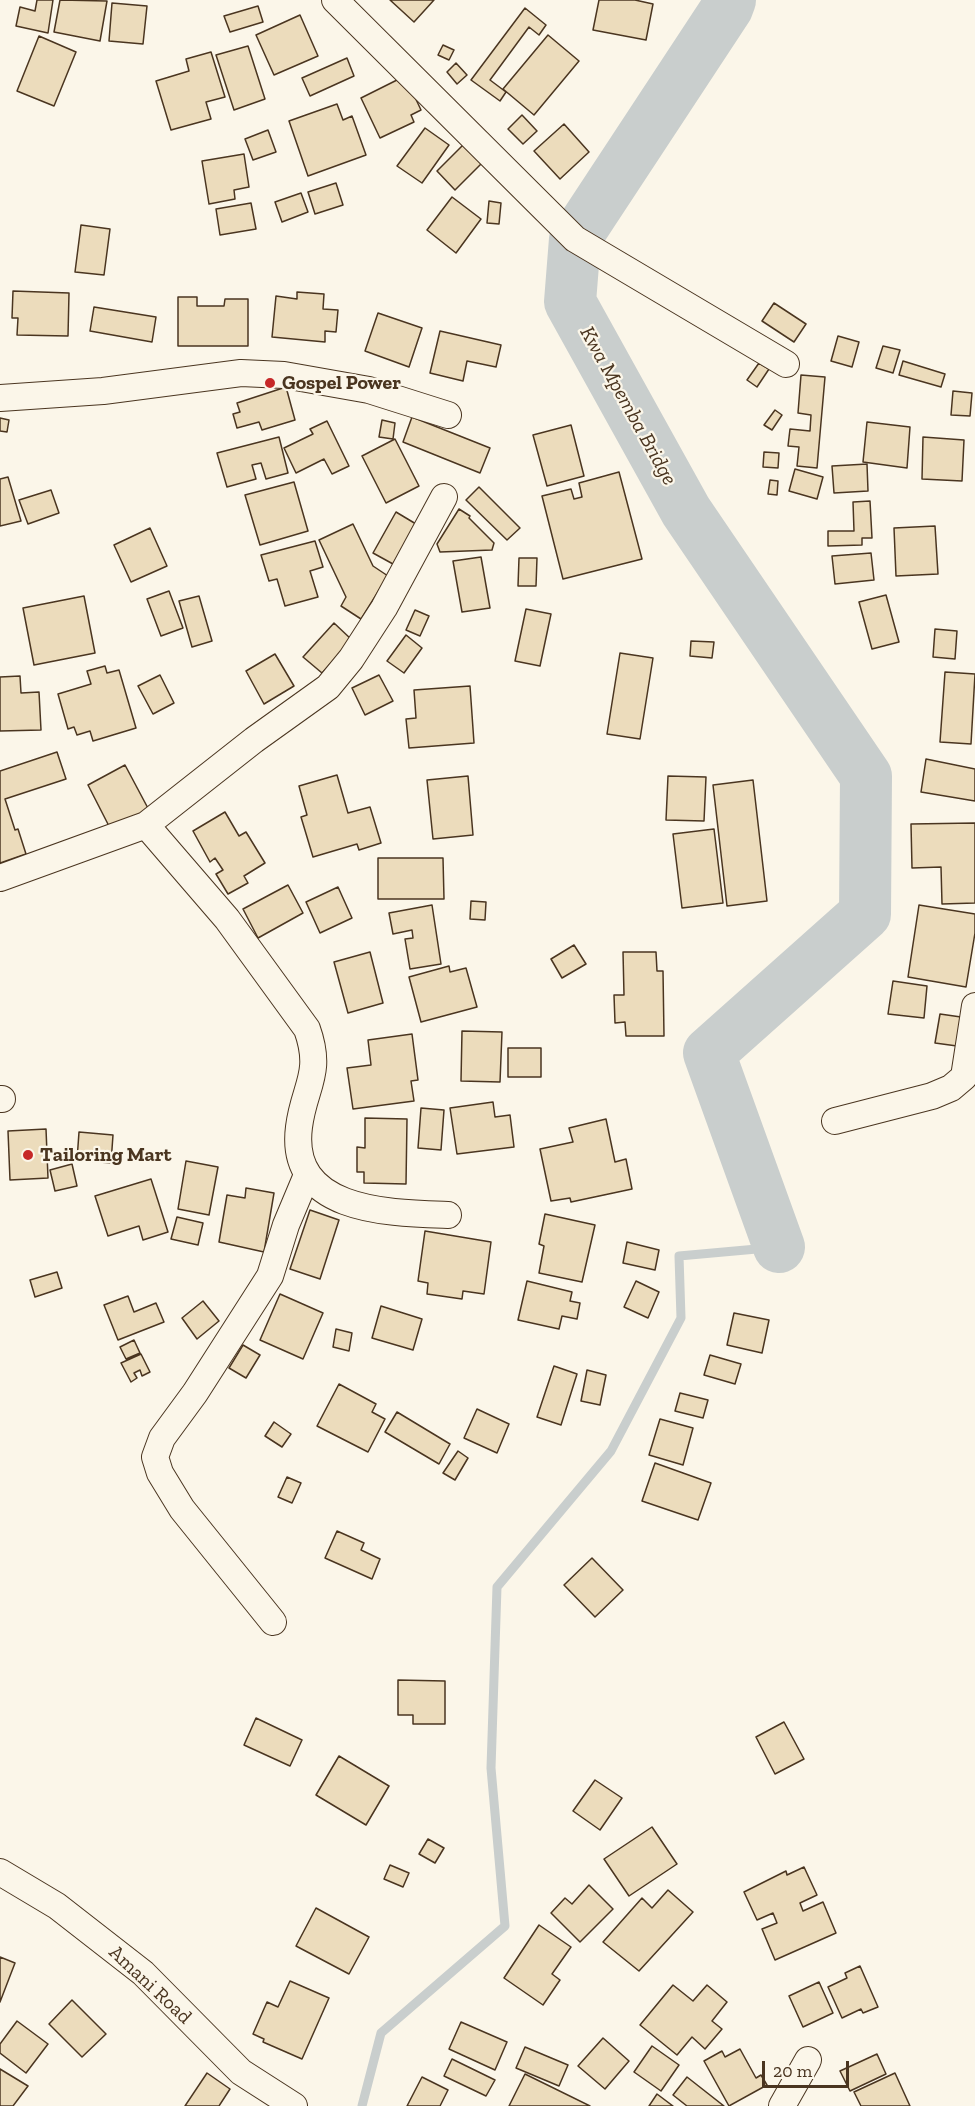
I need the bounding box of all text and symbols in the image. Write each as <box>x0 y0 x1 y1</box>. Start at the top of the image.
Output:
water label: Kwa Mpemba Bridge <box>574 322 682 490</box>
place label: Gospel Power <box>282 371 401 395</box>
marker: Gospel Power <box>263 376 277 390</box>
place label: Tailoring Mart <box>40 1143 172 1167</box>
marker: Tailoring Mart <box>21 1148 35 1162</box>
street label: Amani Road <box>104 1941 196 2029</box>
scale bar <box>765 2049 852 2087</box>
text: 20 m <box>773 2060 812 2082</box>

